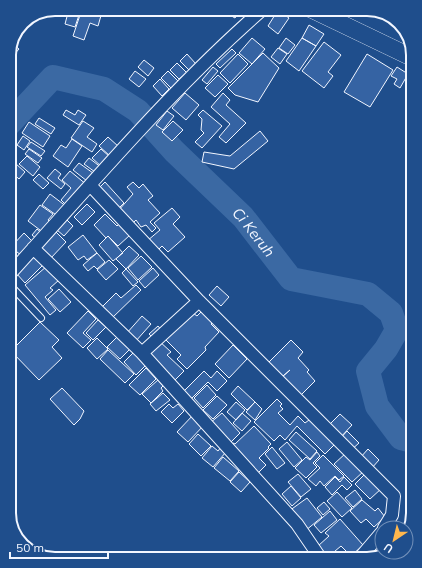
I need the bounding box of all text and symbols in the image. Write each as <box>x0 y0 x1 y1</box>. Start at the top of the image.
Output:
water label: Ci Keruh <box>229 203 280 261</box>
north arrow <box>374 520 414 560</box>
scale bar <box>10 534 108 560</box>
text: 50 m <box>16 540 44 555</box>
text: U <box>381 540 396 556</box>

